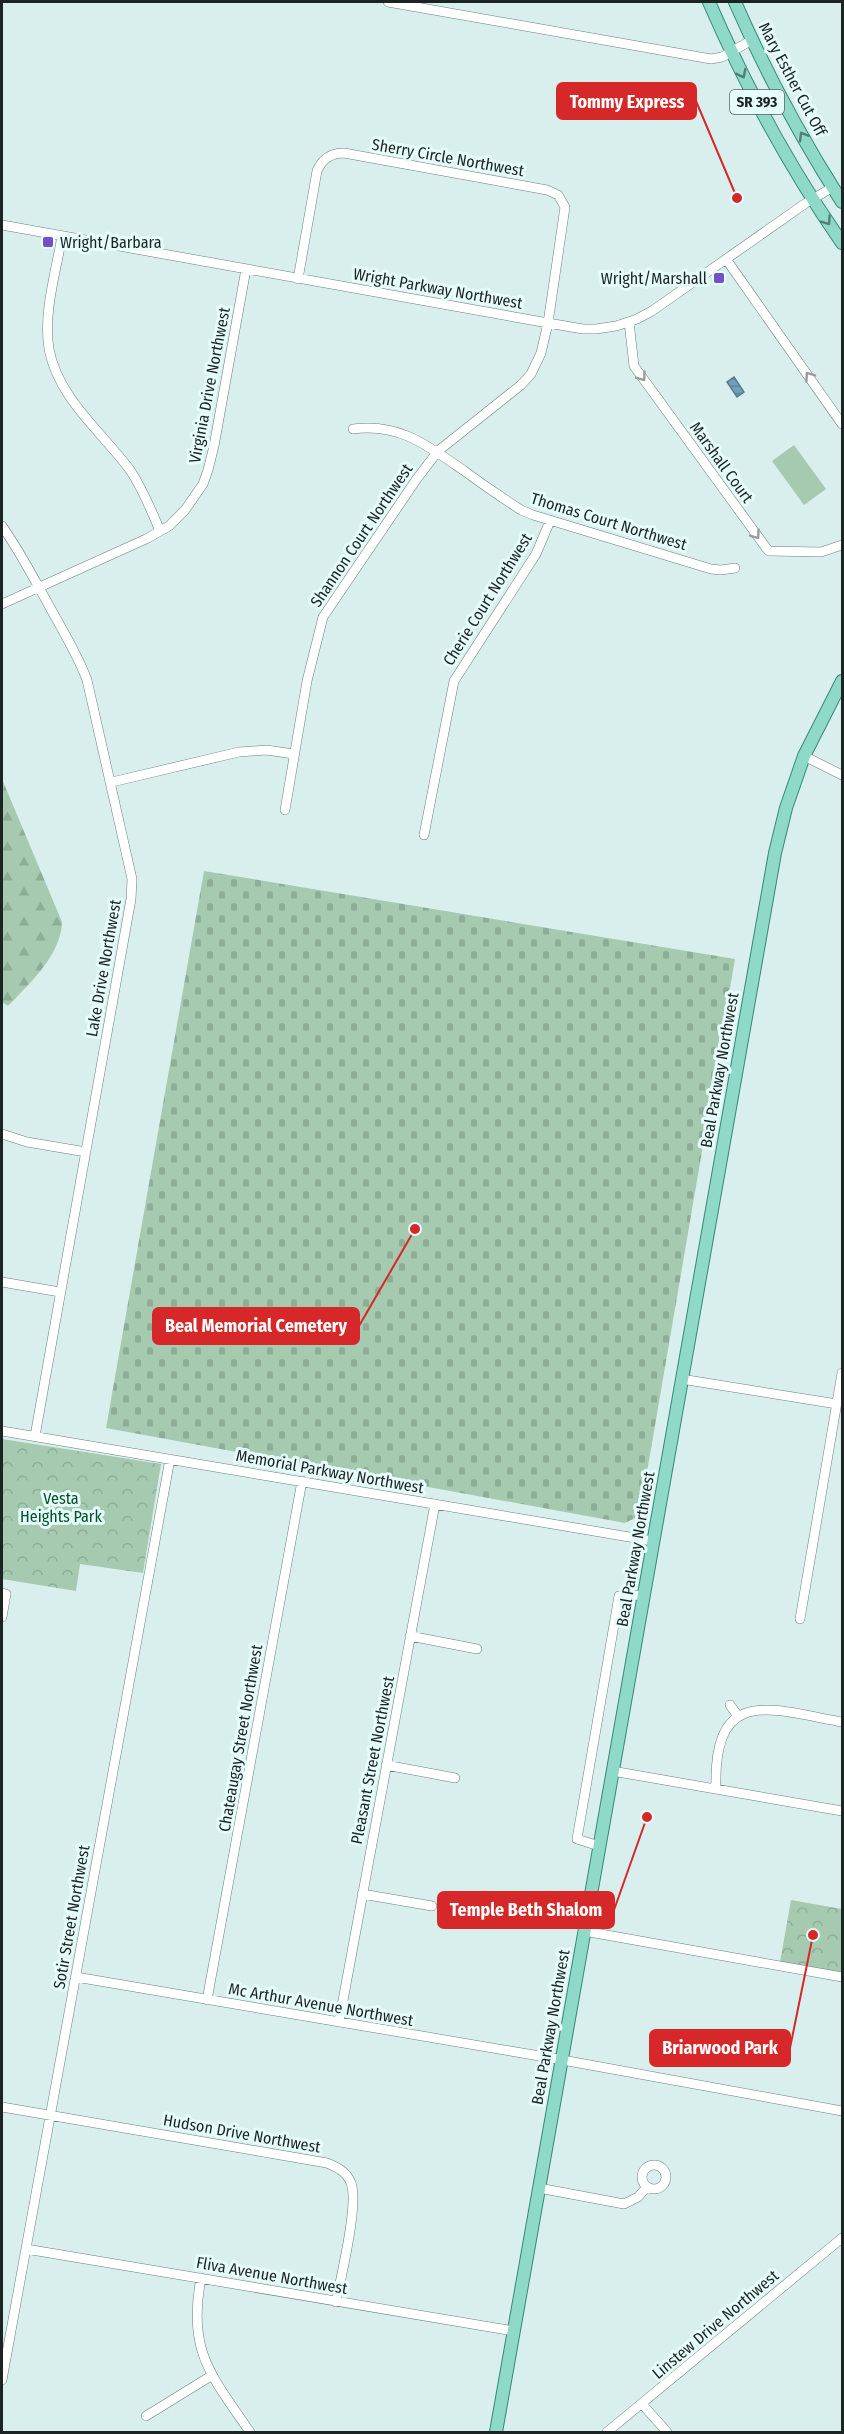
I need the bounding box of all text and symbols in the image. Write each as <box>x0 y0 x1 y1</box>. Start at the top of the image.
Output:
street label: Mary Esther Cut Off <box>755 19 831 140</box>
one-way arrow <box>735 68 746 78</box>
callout: Tommy Express <box>557 83 696 119</box>
road number: SR 393 <box>730 90 784 114</box>
text: Tommy Express <box>570 91 684 113</box>
one-way arrow <box>799 132 810 142</box>
street label: Sherry Circle Northwest <box>370 135 526 180</box>
one-way arrow <box>820 214 831 225</box>
place label: Wright/Barbara <box>60 233 162 252</box>
marker: Wright/Barbara <box>41 235 55 249</box>
street label: Wright Parkway Northwest <box>352 264 525 313</box>
place label: Wright/Marshall <box>601 269 707 288</box>
marker: Wright/Marshall <box>712 271 726 285</box>
street label: Virginia Drive Northwest <box>185 305 234 465</box>
one-way arrow <box>635 371 646 382</box>
one-way arrow <box>805 372 816 383</box>
street label: Marshall Court <box>686 418 758 507</box>
street label: Shannon Court Northwest <box>306 459 417 611</box>
street label: Thomas Court Northwest <box>529 489 690 554</box>
street label: Cherie Court Northwest <box>439 529 536 669</box>
one-way arrow <box>749 529 760 540</box>
street label: Lake Drive Northwest <box>82 897 125 1038</box>
street label: Beal Parkway Northwest <box>696 990 743 1149</box>
callout: Beal Memorial Cemetery <box>153 1308 359 1344</box>
text: Beal Memorial Cemetery <box>165 1315 347 1337</box>
street label: Memorial Parkway Northwest <box>235 1446 426 1498</box>
street label: Beal Parkway Northwest <box>612 1469 659 1628</box>
park label: Vesta Heights Park <box>20 1489 102 1526</box>
street label: Chateaugay Street Northwest <box>215 1642 266 1833</box>
street label: Pleasant Street Northwest <box>347 1674 398 1846</box>
street label: Sotir Street Northwest <box>49 1843 94 1991</box>
callout: Temple Beth Shalom <box>438 1892 614 1928</box>
text: Temple Beth Shalom <box>450 1899 602 1921</box>
street label: Beal Parkway Northwest <box>527 1947 574 2106</box>
street label: Mc Arthur Avenue Northwest <box>227 1979 415 2030</box>
callout: Briarwood Park <box>650 2030 790 2066</box>
text: Briarwood Park <box>662 2037 779 2059</box>
street label: Hudson Drive Northwest <box>162 2110 323 2157</box>
street label: Fliva Avenue Northwest <box>195 2253 350 2298</box>
street label: Linstew Drive Northwest <box>648 2266 783 2383</box>

